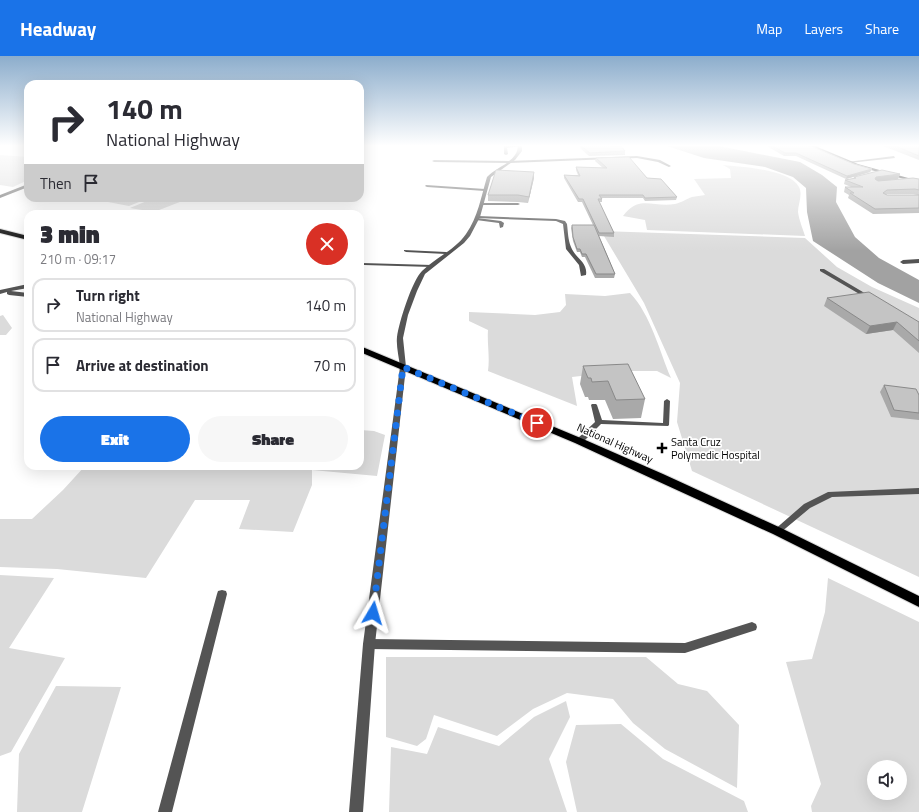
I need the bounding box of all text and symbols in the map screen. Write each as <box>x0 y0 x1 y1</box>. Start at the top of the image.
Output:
text: Headway <box>20 14 96 43</box>
text: Map <box>756 18 782 39</box>
text: Layers <box>804 18 843 39</box>
text: Share <box>865 18 899 39</box>
text: 140 m <box>106 87 183 130</box>
icon: right <box>40 96 92 148</box>
text: National Highway <box>106 126 240 153</box>
text: Then <box>40 172 72 195</box>
icon: arrive <box>80 172 102 194</box>
text: 3 min <box>40 216 100 252</box>
button: close <box>306 223 348 265</box>
text: 210 m · 09:17 <box>40 249 116 269</box>
text: Turn right <box>76 284 140 307</box>
icon: right <box>42 294 64 316</box>
text: 140 m <box>305 294 346 317</box>
text: National Highway <box>76 307 173 327</box>
icon: arrive <box>42 354 64 376</box>
text: Arrive at destination <box>76 354 209 377</box>
text: 70 m <box>313 354 346 377</box>
pin <box>520 406 554 440</box>
icon: arrive <box>526 412 548 434</box>
button: Exit <box>40 416 190 462</box>
button: Share <box>198 416 348 462</box>
street label: National Highway <box>574 419 656 467</box>
place label: Santa Cruz Polymedic Hospital <box>671 434 760 463</box>
marker: Santa Cruz Polymedic Hospital <box>656 442 668 454</box>
position arrow <box>352 592 394 634</box>
map controls <box>867 760 907 800</box>
button: sound <box>867 760 907 800</box>

